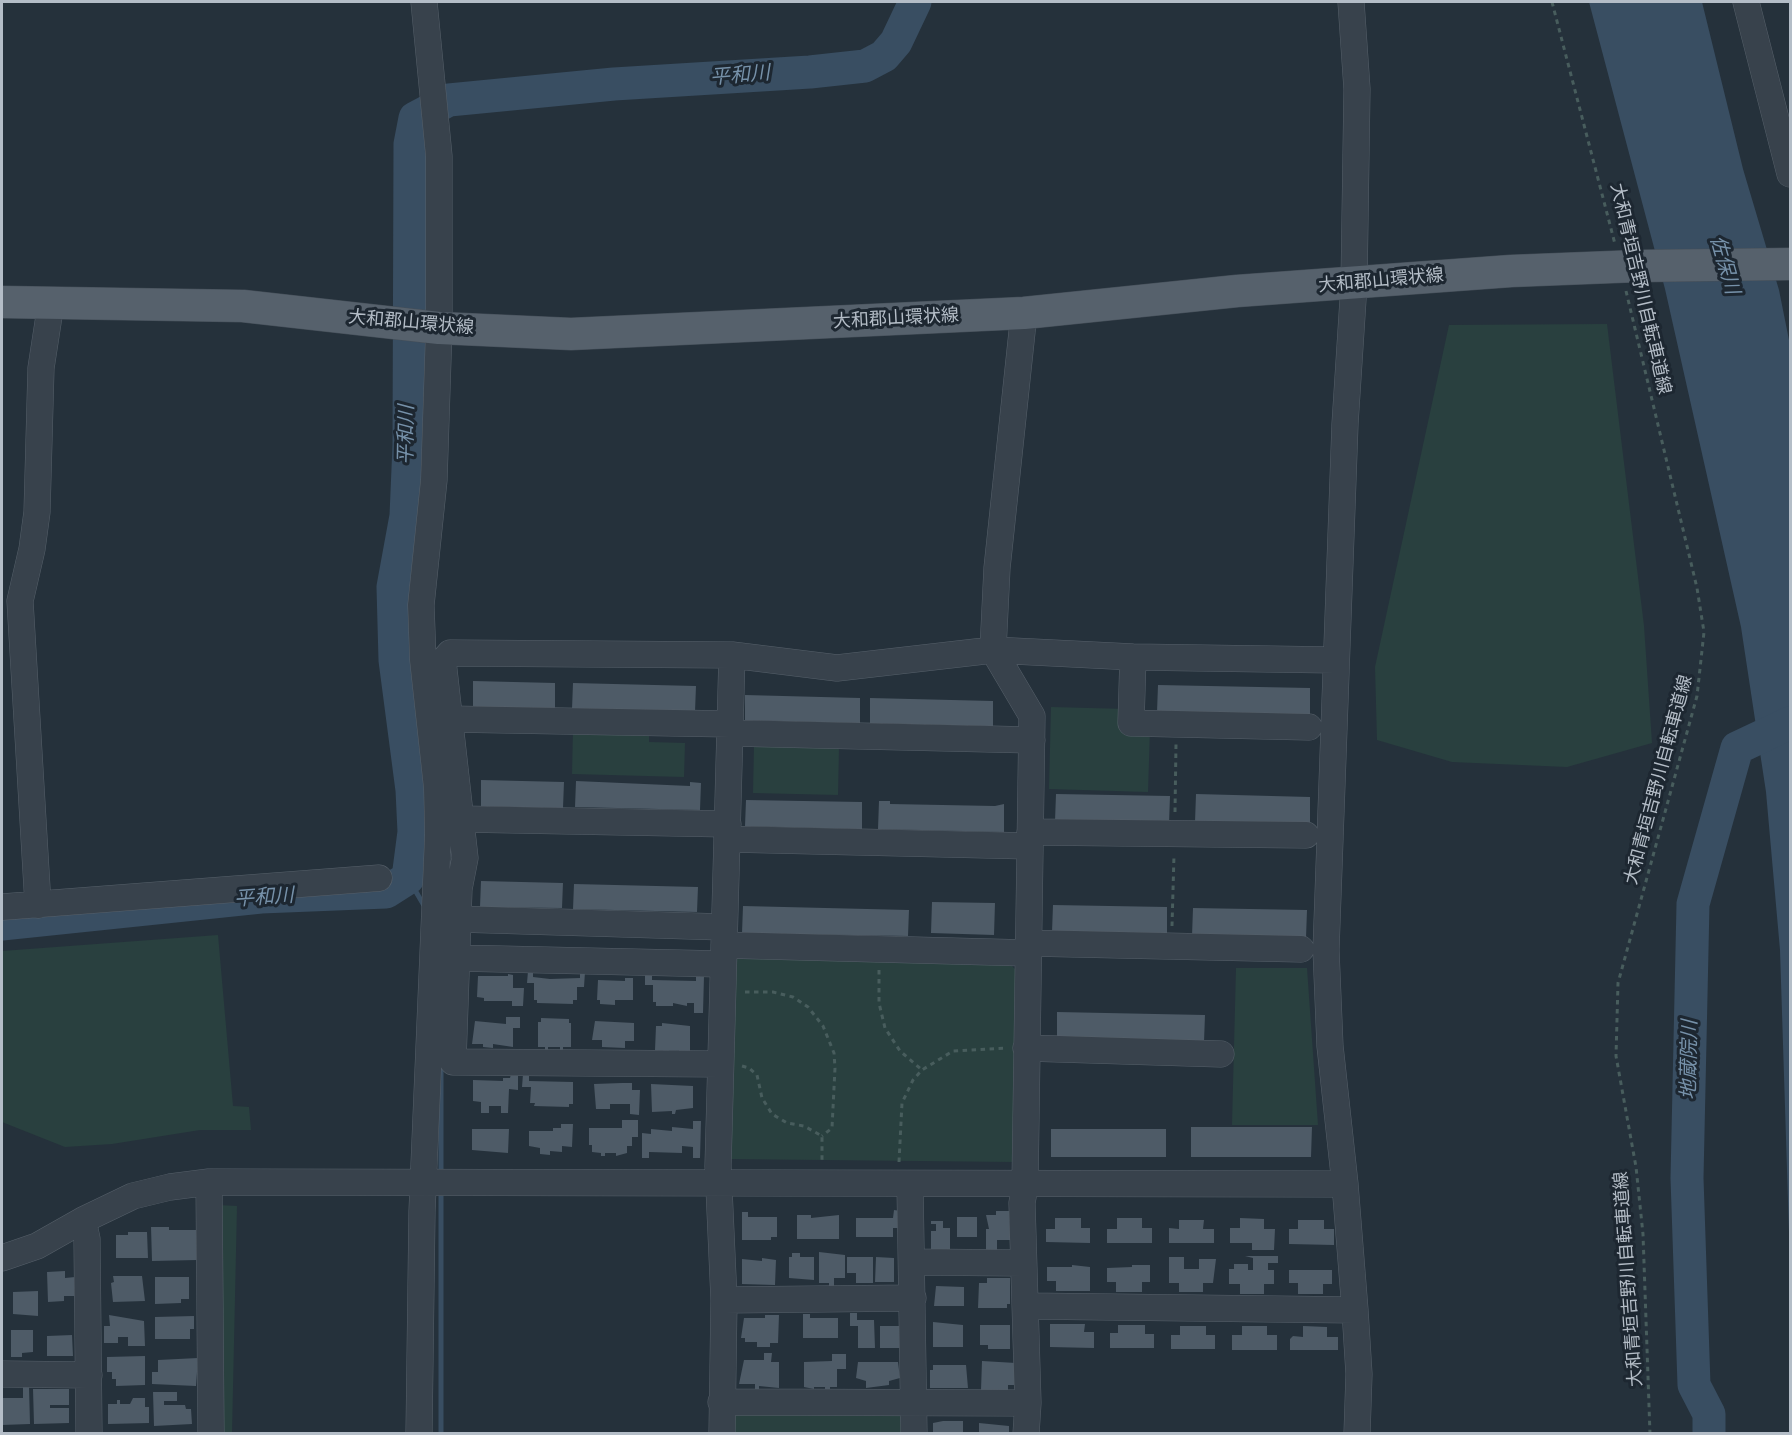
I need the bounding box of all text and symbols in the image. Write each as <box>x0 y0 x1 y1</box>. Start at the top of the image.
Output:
water label: 平和川 <box>709 61 771 91</box>
street label: 大和青垣吉野川自転車道線 <box>1605 181 1675 397</box>
water label: 佐保川 <box>1704 233 1744 297</box>
street label: 大和郡山環状線 <box>1317 265 1445 297</box>
street label: 大和郡山環状線 <box>833 305 959 333</box>
street label: 大和郡山環状線 <box>347 307 475 339</box>
water label: 平和川 <box>394 405 420 465</box>
street label: 大和青垣吉野川自転車道線 <box>1621 673 1697 887</box>
water label: 平和川 <box>233 884 295 912</box>
water label: 地蔵院川 <box>1677 1020 1703 1100</box>
street label: 大和青垣吉野川自転車道線 <box>1611 1171 1647 1387</box>

